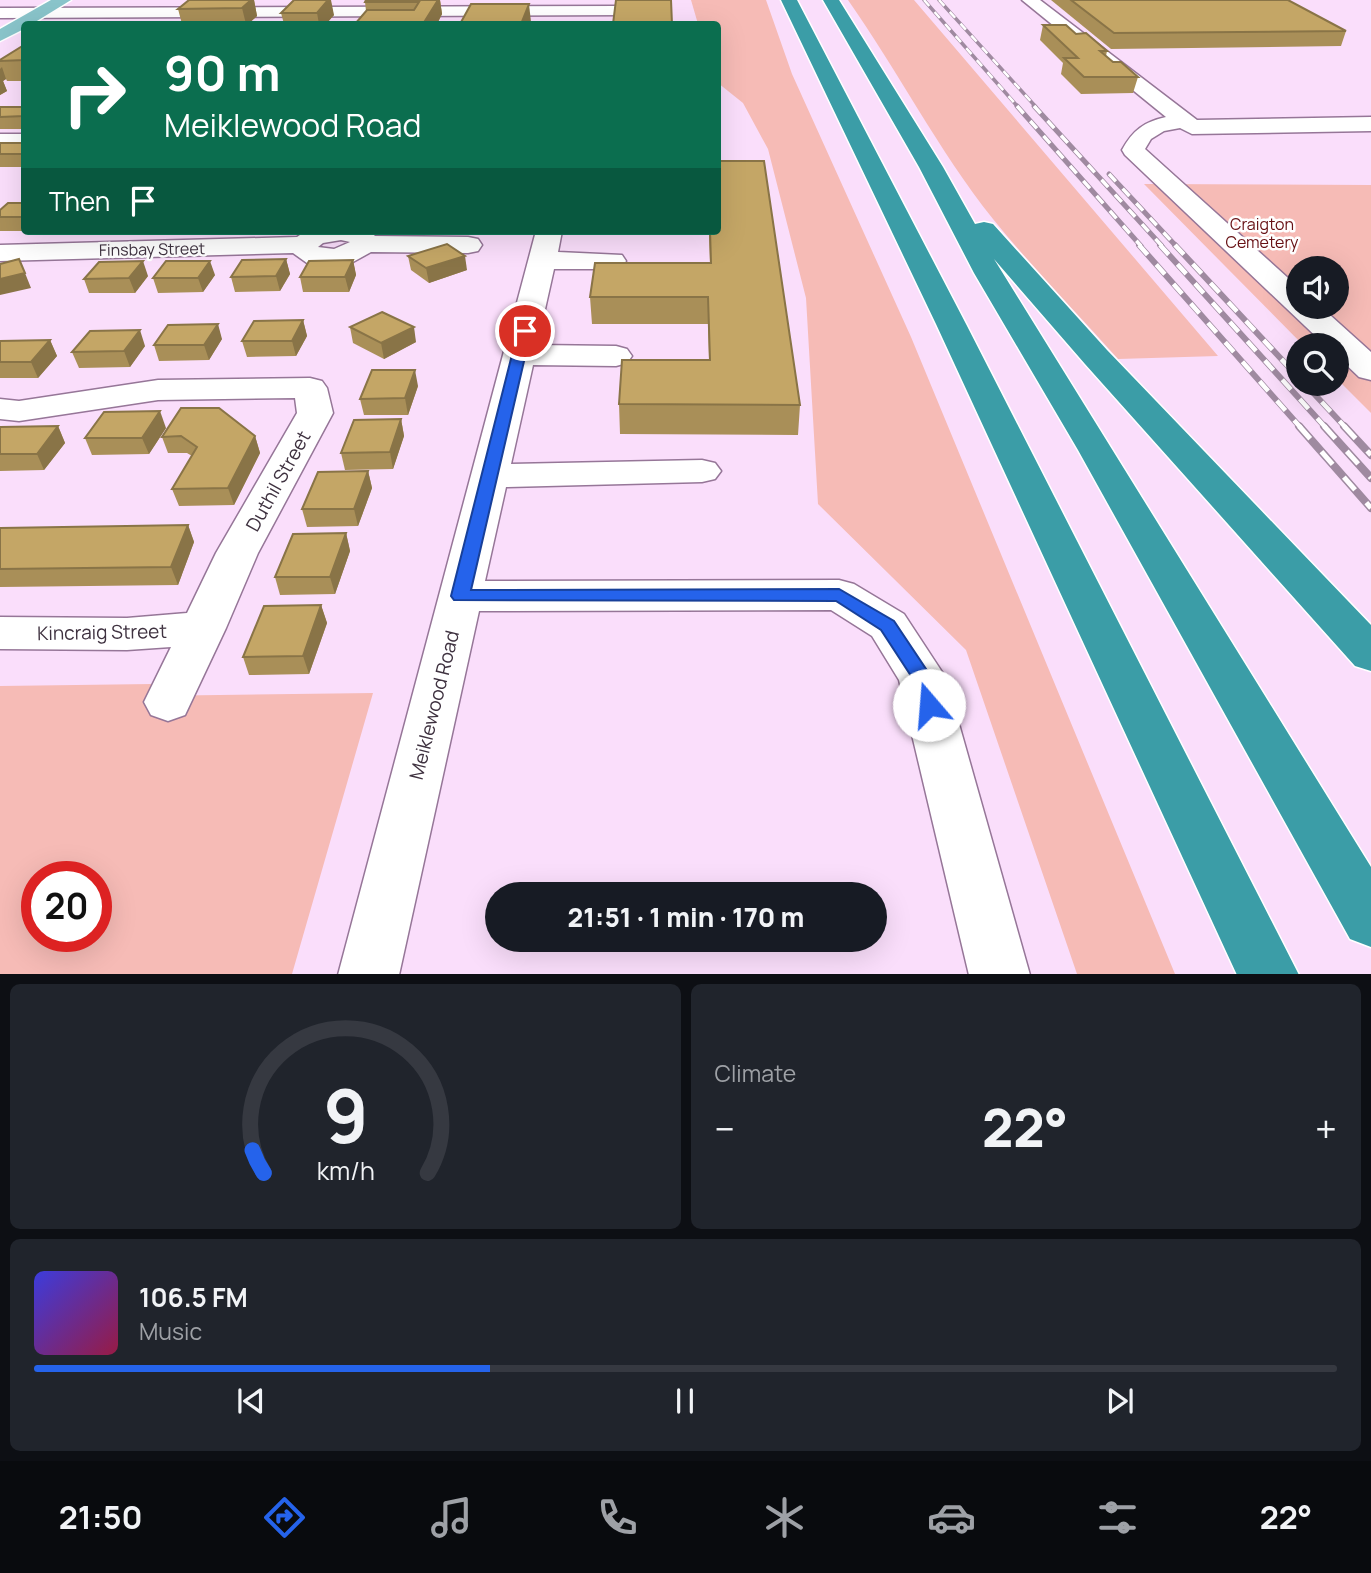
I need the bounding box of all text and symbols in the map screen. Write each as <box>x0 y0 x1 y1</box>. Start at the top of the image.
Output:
text: 90 m <box>164 39 281 106</box>
icon: right <box>49 49 140 140</box>
text: Meiklewood Road <box>164 103 421 147</box>
icon: arrive <box>124 182 162 220</box>
text: Then <box>49 183 110 219</box>
park label: Craigton Cemetery <box>1226 213 1299 253</box>
street label: Finsbay Street <box>99 237 205 261</box>
map controls <box>1286 256 1349 396</box>
button: sound <box>1286 256 1349 319</box>
pin <box>495 301 555 361</box>
icon: arrive <box>506 312 544 350</box>
button: search <box>1286 333 1349 396</box>
street label: Duthil Street <box>240 426 316 536</box>
street label: Kincraig Street <box>37 618 167 646</box>
street label: Meiklewood Road <box>403 628 465 782</box>
position arrow <box>892 668 966 742</box>
speed limit sign: 20 <box>21 861 112 952</box>
text: 21:51 · 1 min · 170 m <box>568 899 804 935</box>
text: Climate <box>715 1057 796 1089</box>
text: 9 <box>323 1065 368 1165</box>
text: 22° <box>982 1092 1068 1163</box>
text: − <box>715 1102 735 1154</box>
text: + <box>1315 1102 1337 1154</box>
text: km/h <box>316 1152 374 1187</box>
text: 106.5 FM <box>139 1279 248 1315</box>
text: Music <box>139 1315 202 1347</box>
icon: previous <box>232 1382 270 1420</box>
icon: pause <box>666 1382 704 1420</box>
icon: next <box>1101 1382 1139 1420</box>
icon: directions <box>260 1493 309 1542</box>
icon: music <box>427 1493 476 1542</box>
icon: phone <box>593 1493 642 1542</box>
icon: climate <box>760 1493 809 1542</box>
icon: car <box>927 1493 976 1542</box>
icon: filters <box>1093 1493 1142 1542</box>
text: 21:50 <box>59 1495 143 1539</box>
text: 22° <box>1260 1495 1312 1539</box>

